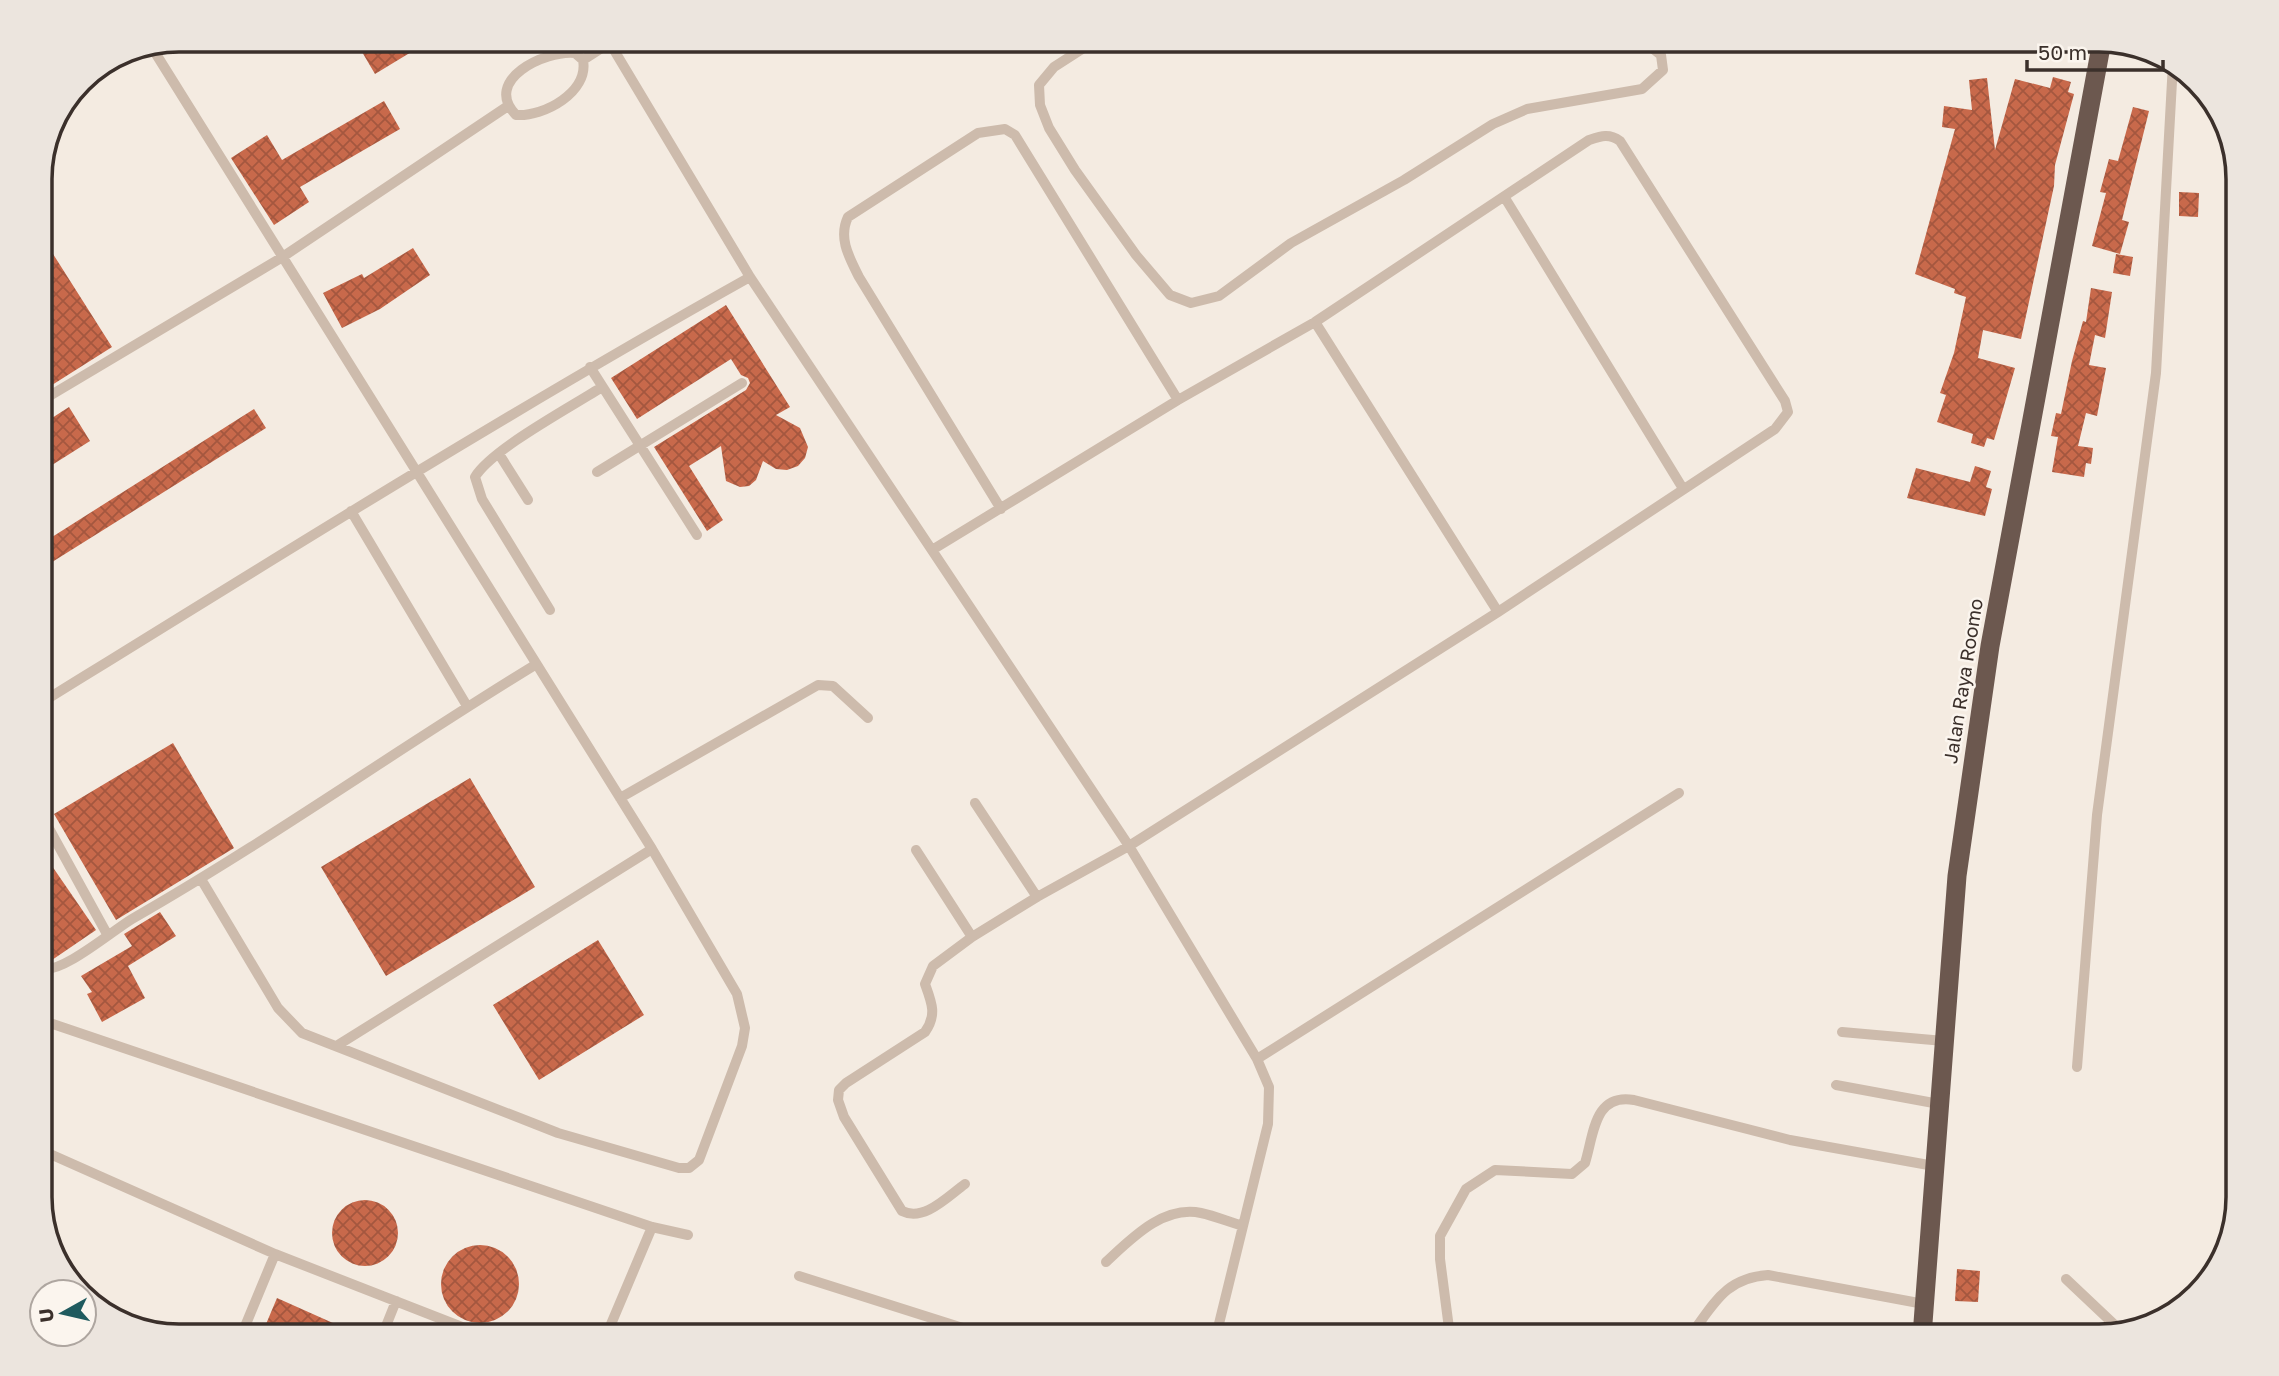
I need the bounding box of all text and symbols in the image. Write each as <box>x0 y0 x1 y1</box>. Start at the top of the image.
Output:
scale bar <box>2027 28 2164 72</box>
text: 50 m <box>2038 39 2087 65</box>
street label: Jalan Raya Roomo <box>1938 597 1987 765</box>
north arrow <box>28 1278 98 1348</box>
text: U <box>33 1307 58 1324</box>

